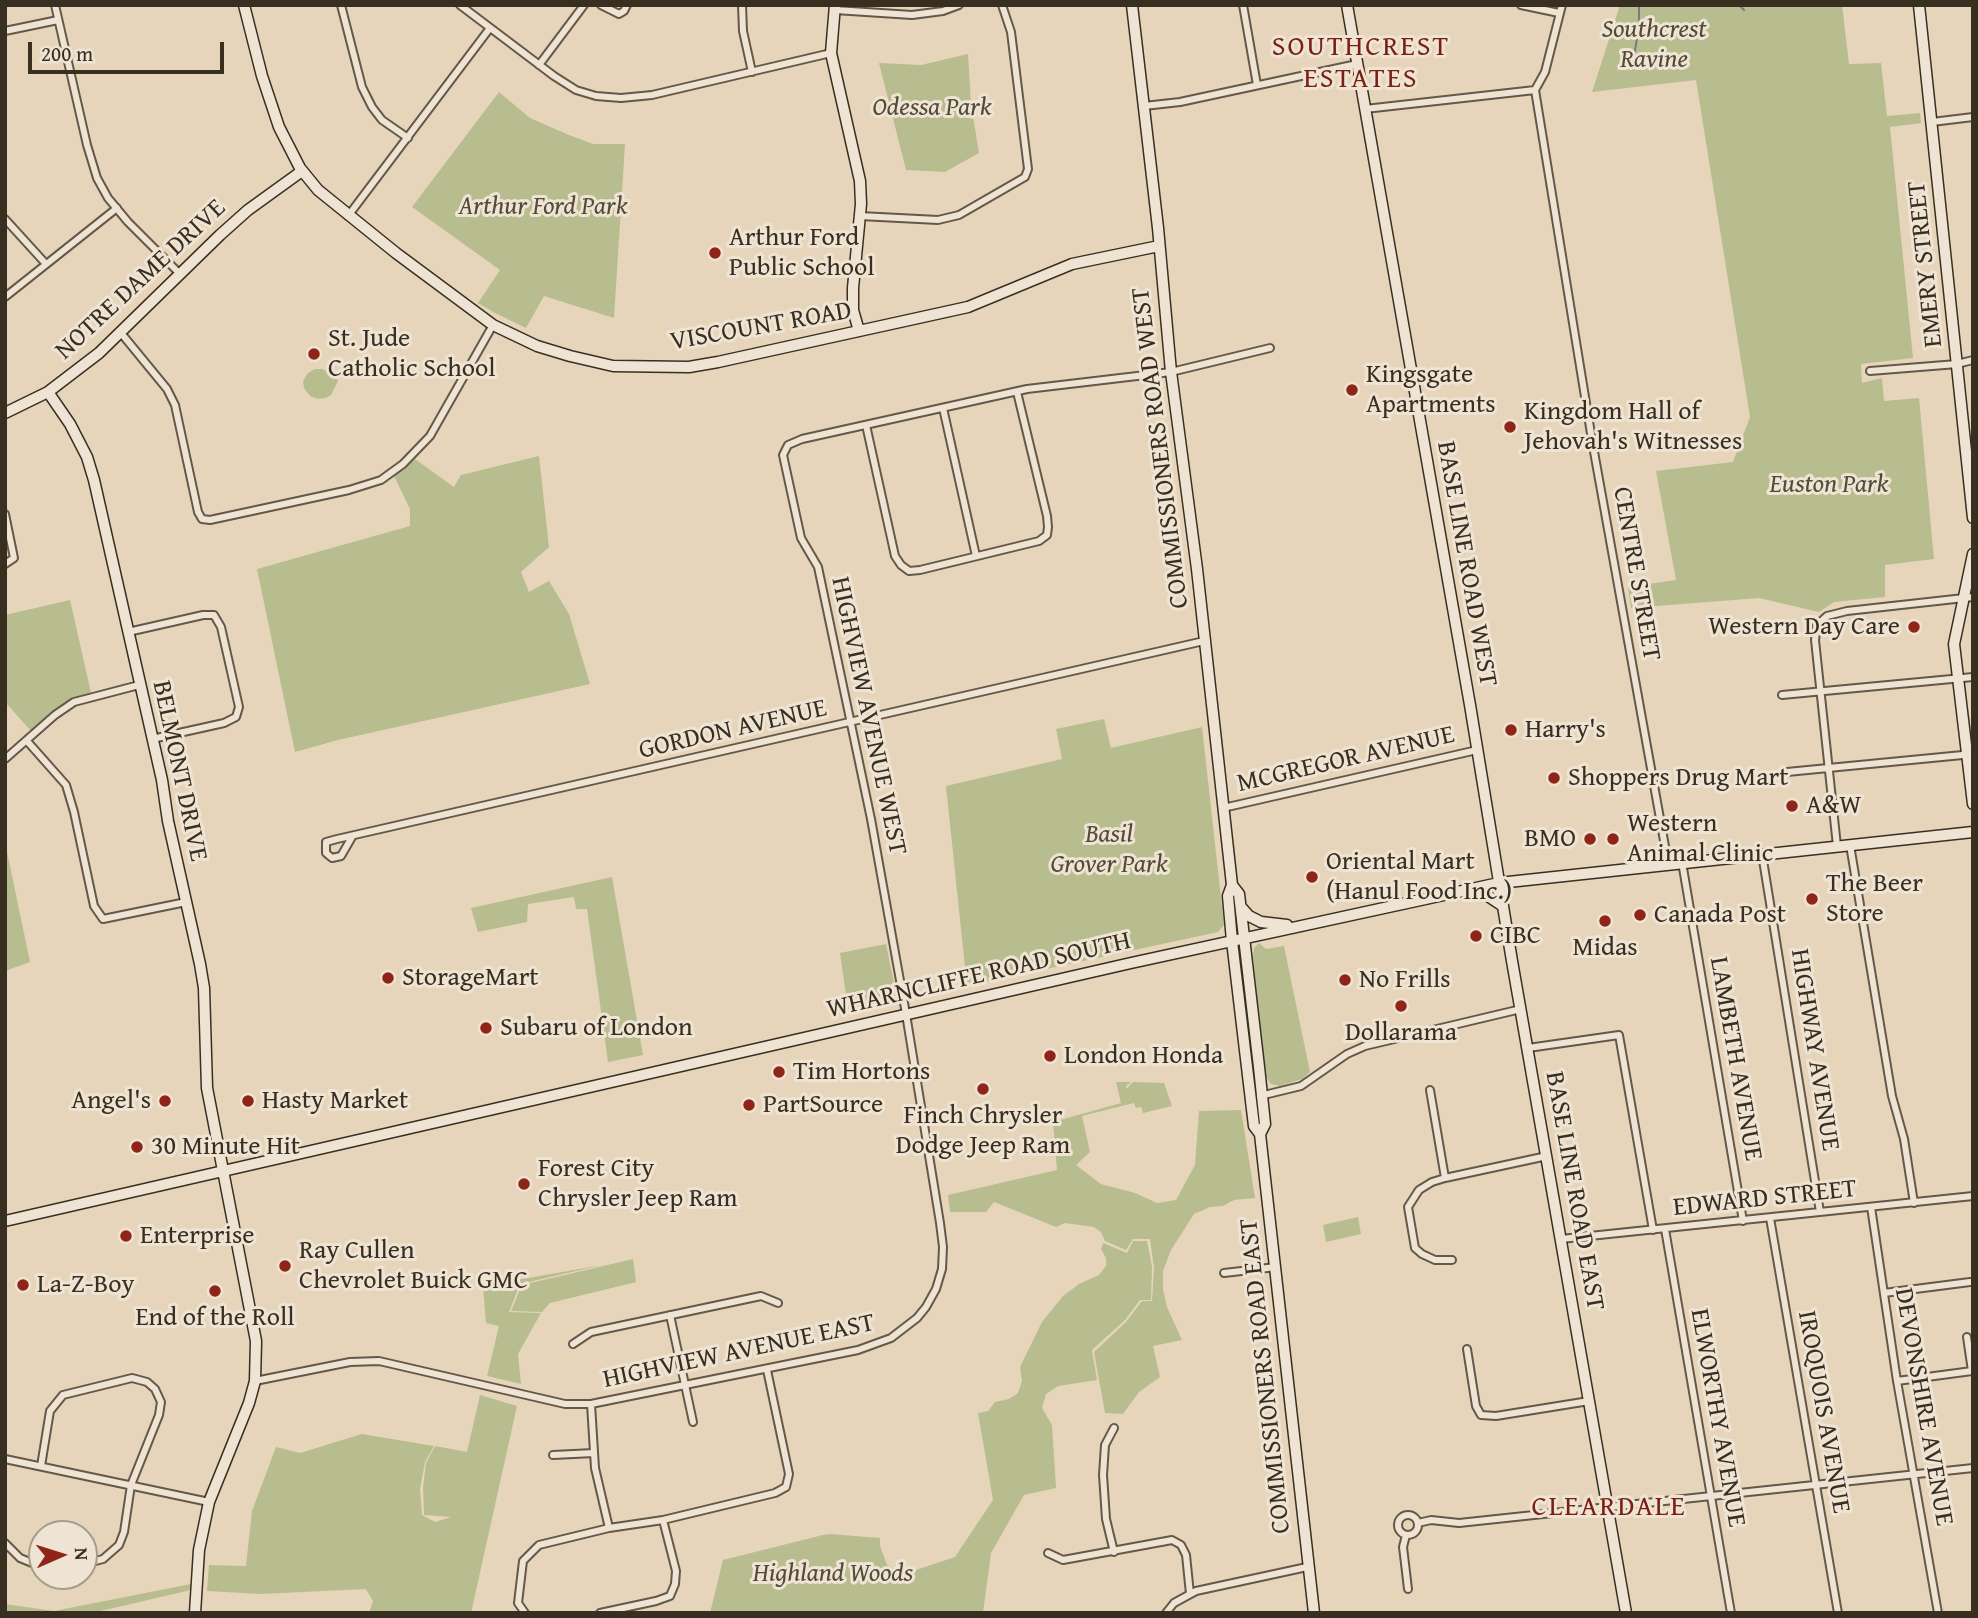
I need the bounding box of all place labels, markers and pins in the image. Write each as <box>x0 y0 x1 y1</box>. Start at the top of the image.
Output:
place label: Arthur Ford Public School <box>729 222 875 284</box>
marker: Arthur Ford Public School <box>707 245 723 261</box>
place label: St. Jude Catholic School <box>328 323 496 384</box>
marker: St. Jude Catholic School <box>306 346 322 362</box>
place label: Kingsgate Apartments <box>1366 359 1496 420</box>
marker: Kingsgate Apartments <box>1344 382 1360 398</box>
place label: Kingdom Hall of Jehovah's Witnesses <box>1524 396 1742 458</box>
marker: Kingdom Hall of Jehovah's Witnesses <box>1502 419 1518 435</box>
place label: Western Day Care <box>1708 611 1900 643</box>
marker: Western Day Care <box>1906 619 1922 635</box>
place label: Harry's <box>1525 714 1606 746</box>
marker: Harry's <box>1503 722 1519 738</box>
place label: Shoppers Drug Mart <box>1568 762 1788 794</box>
marker: Shoppers Drug Mart <box>1546 770 1562 786</box>
place label: A&W <box>1806 790 1861 822</box>
marker: A&W <box>1784 798 1800 814</box>
place label: Western Animal Clinic <box>1627 808 1773 870</box>
place label: BMO <box>1524 823 1576 855</box>
marker: BMO <box>1582 831 1598 847</box>
marker: Western Animal Clinic <box>1605 831 1621 847</box>
place label: Oriental Mart (Hanul Food Inc.) <box>1326 846 1512 908</box>
place label: The Beer Store <box>1826 868 1923 930</box>
marker: Oriental Mart (Hanul Food Inc.) <box>1304 869 1320 885</box>
marker: The Beer Store <box>1804 891 1820 907</box>
place label: Canada Post <box>1654 899 1786 931</box>
marker: Canada Post <box>1632 907 1648 923</box>
marker: Midas <box>1597 913 1613 929</box>
place label: CIBC <box>1490 920 1541 952</box>
marker: CIBC <box>1468 928 1484 944</box>
place label: Midas <box>1572 932 1638 964</box>
place label: StorageMart <box>402 962 539 994</box>
place label: No Frills <box>1359 964 1451 996</box>
marker: StorageMart <box>380 970 396 986</box>
marker: No Frills <box>1337 972 1353 988</box>
marker: Dollarama <box>1393 998 1409 1014</box>
place label: Subaru of London <box>500 1012 693 1044</box>
place label: Dollarama <box>1345 1017 1457 1049</box>
marker: Subaru of London <box>478 1020 494 1036</box>
place label: London Honda <box>1064 1040 1223 1072</box>
marker: London Honda <box>1042 1048 1058 1064</box>
place label: Tim Hortons <box>793 1056 930 1088</box>
marker: Tim Hortons <box>771 1064 787 1080</box>
marker: Finch Chrysler Dodge Jeep Ram <box>975 1081 991 1097</box>
place label: Angel's <box>71 1085 151 1117</box>
place label: Hasty Market <box>262 1085 408 1117</box>
place label: PartSource <box>763 1089 883 1121</box>
marker: Angel's <box>157 1093 173 1109</box>
marker: Hasty Market <box>240 1093 256 1109</box>
marker: PartSource <box>741 1097 757 1113</box>
place label: Finch Chrysler Dodge Jeep Ram <box>896 1100 1070 1162</box>
place label: 30 Minute Hit <box>151 1131 300 1163</box>
marker: 30 Minute Hit <box>129 1139 145 1155</box>
place label: Forest City Chrysler Jeep Ram <box>538 1153 737 1214</box>
marker: Forest City Chrysler Jeep Ram <box>516 1176 532 1192</box>
place label: Enterprise <box>140 1220 254 1252</box>
marker: Enterprise <box>118 1228 134 1244</box>
place label: Ray Cullen Chevrolet Buick GMC <box>299 1235 528 1296</box>
marker: Ray Cullen Chevrolet Buick GMC <box>277 1258 293 1274</box>
place label: La-Z-Boy <box>37 1269 135 1301</box>
marker: La-Z-Boy <box>15 1277 31 1293</box>
marker: End of the Roll <box>207 1283 223 1299</box>
place label: End of the Roll <box>135 1302 295 1334</box>

